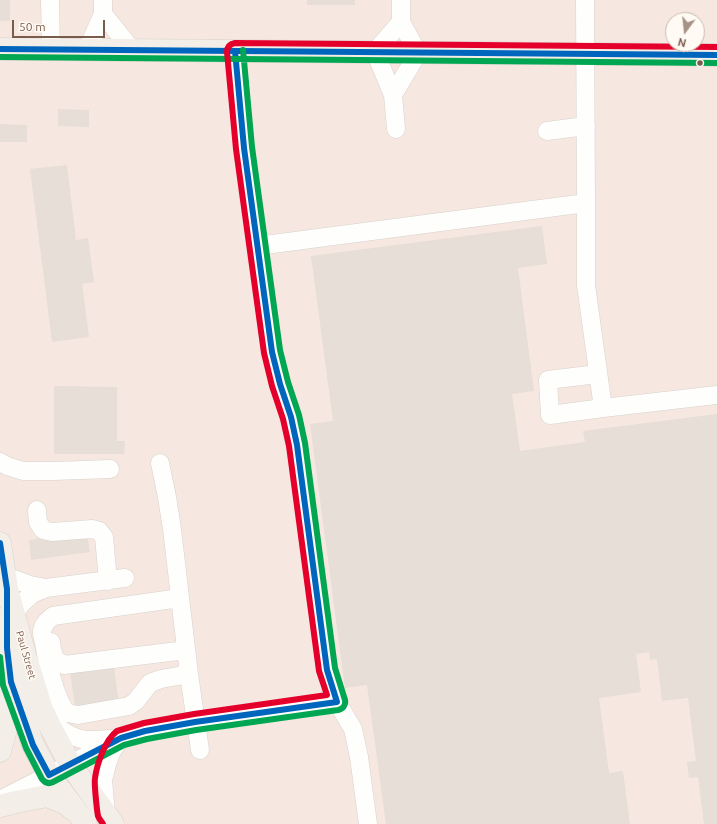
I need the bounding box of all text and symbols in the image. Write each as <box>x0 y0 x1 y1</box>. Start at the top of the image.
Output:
scale bar <box>14 12 107 38</box>
north arrow <box>665 12 705 52</box>
text: 50 m <box>19 20 46 33</box>
text: N <box>677 36 688 49</box>
unlabelled marker <box>695 58 705 68</box>
street label: Paul Street <box>13 630 39 680</box>

